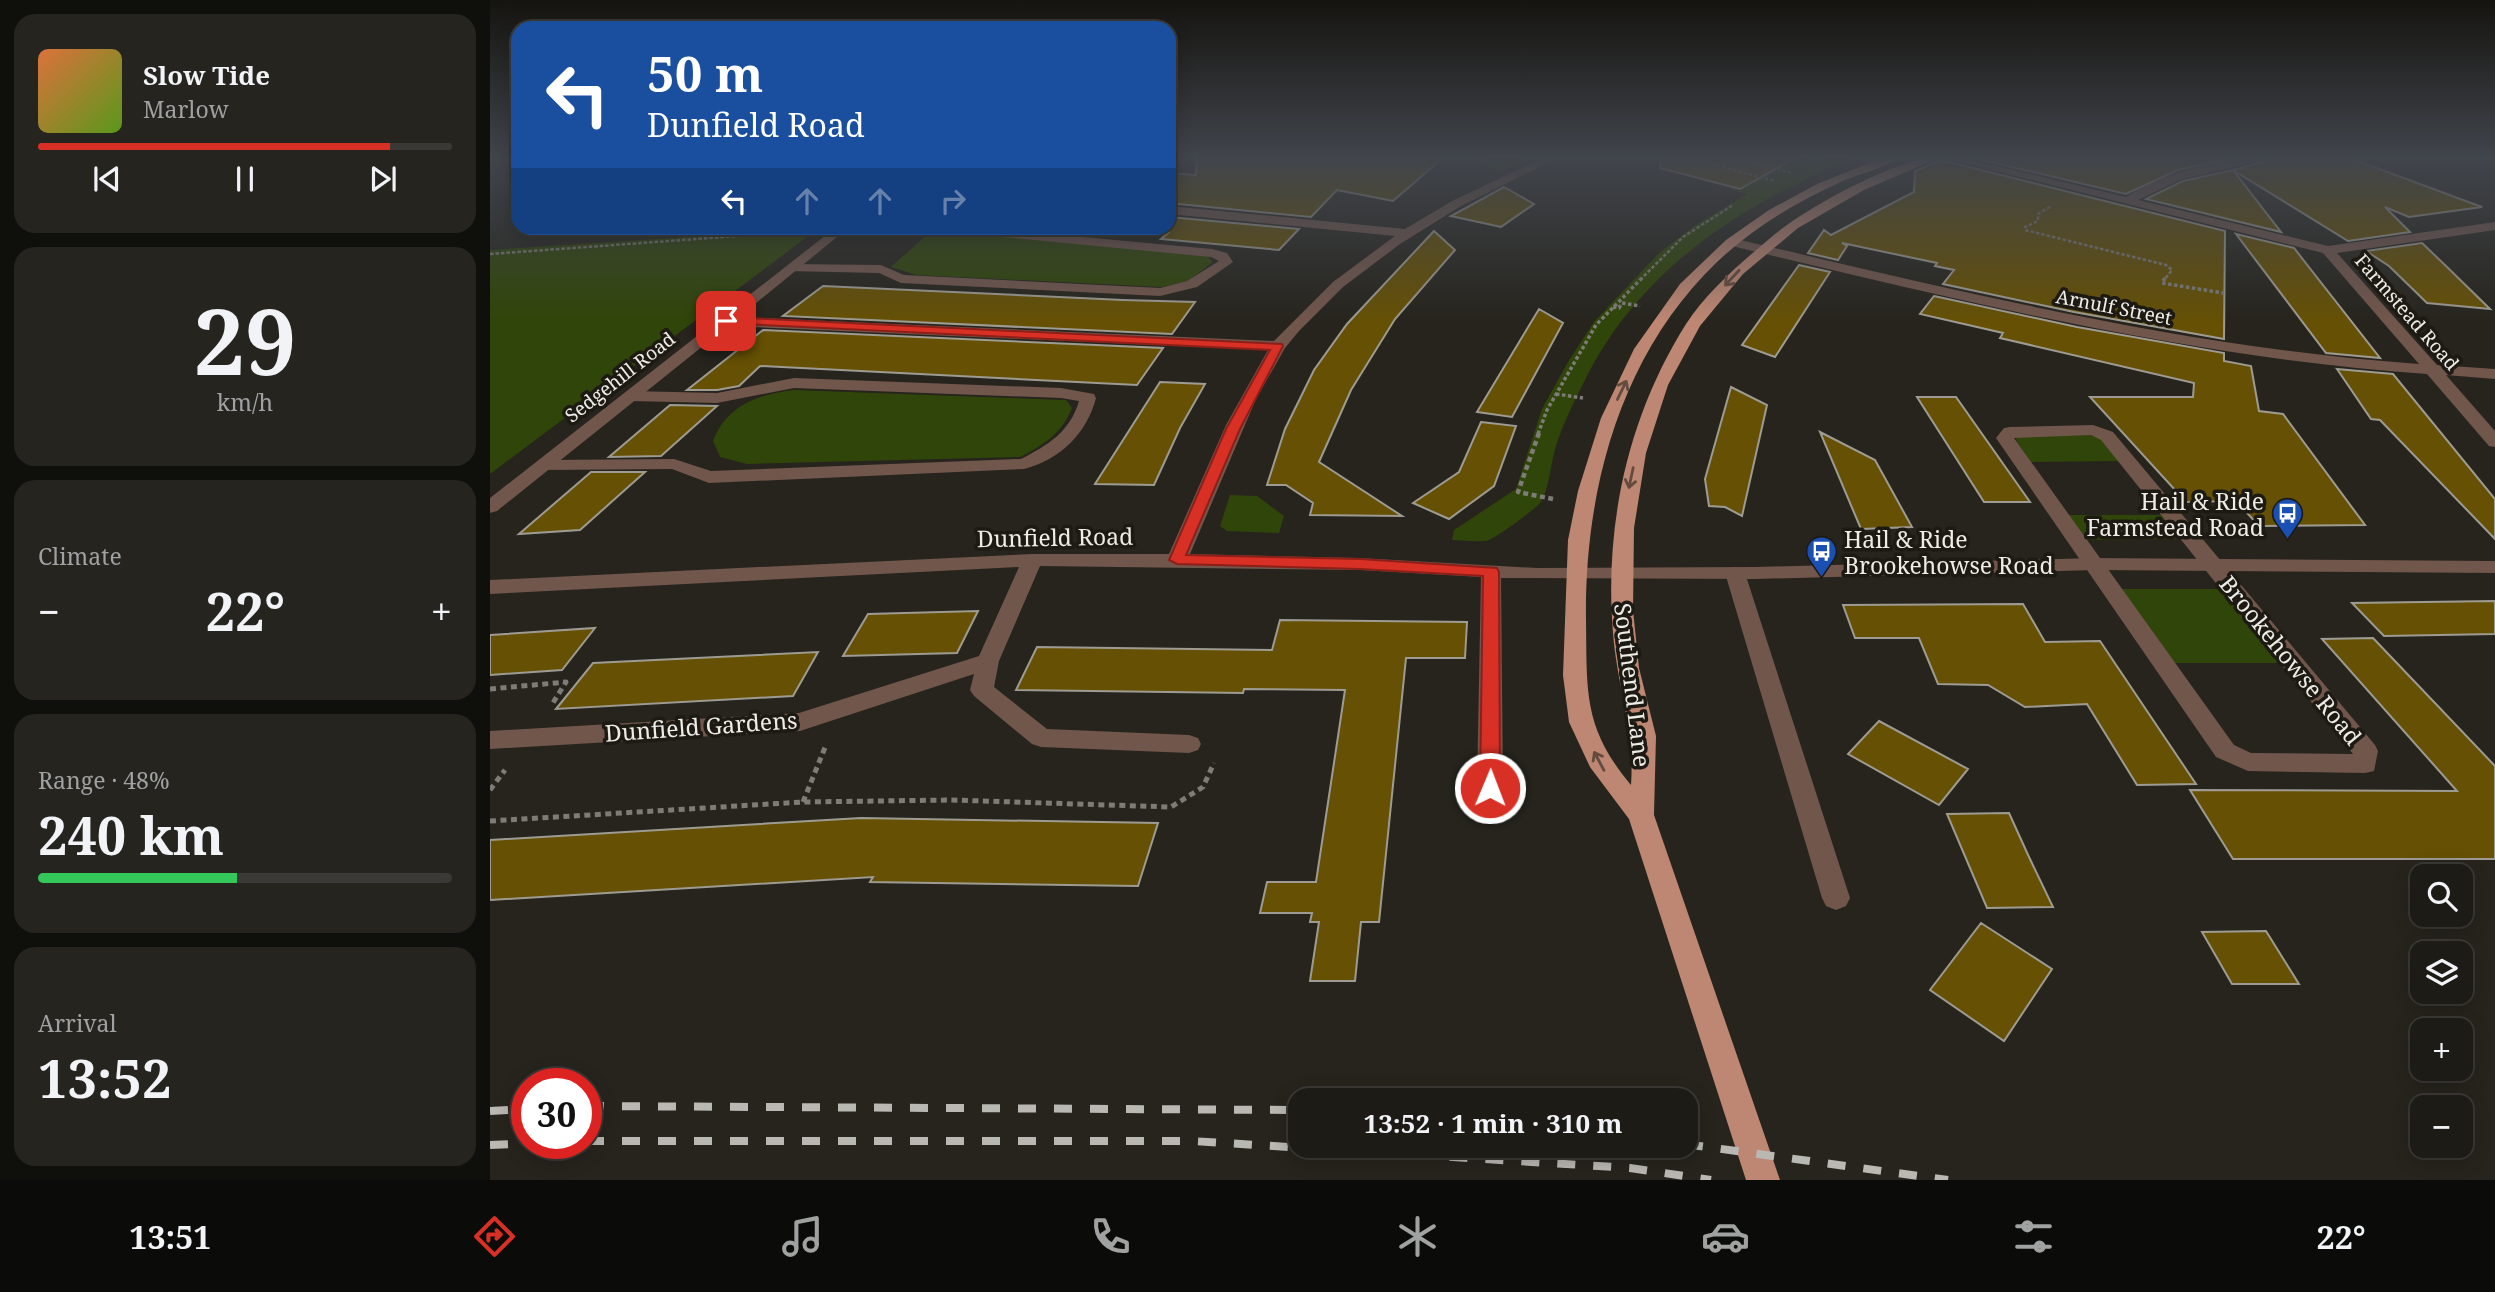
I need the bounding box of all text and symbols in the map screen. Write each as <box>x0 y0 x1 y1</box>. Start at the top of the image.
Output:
text: 50 m <box>647 40 763 106</box>
icon: left <box>532 49 623 140</box>
text: Slow Tide <box>143 57 270 93</box>
text: Marlow <box>143 93 229 125</box>
text: Dunfield Road <box>647 103 865 146</box>
icon: previous <box>88 160 126 198</box>
icon: pause <box>226 160 264 198</box>
icon: next <box>364 160 402 198</box>
icon: left <box>715 182 753 220</box>
icon: ahead <box>788 182 826 220</box>
icon: ahead <box>861 182 899 220</box>
icon: right <box>934 182 972 220</box>
street label: Farmstead Road <box>2349 248 2465 376</box>
one-way arrow <box>1723 269 1740 286</box>
text: 29 <box>194 278 296 402</box>
street label: Arnulf Street <box>2054 283 2174 331</box>
pin <box>696 291 756 351</box>
icon: arrive <box>707 302 745 340</box>
street label: Sedgehill Road <box>560 326 681 428</box>
one-way arrow <box>1616 380 1630 401</box>
text: km/h <box>217 386 273 418</box>
one-way arrow <box>1624 466 1637 488</box>
place label: Hail & Ride Farmstead Road <box>2087 485 2264 543</box>
bus stop icon: Hail & Ride Farmstead Road <box>2270 497 2304 541</box>
street label: Dunfield Road <box>977 520 1133 554</box>
place label: Hail & Ride Brookehowse Road <box>1844 523 2054 581</box>
bus stop icon: Hail & Ride Brookehowse Road <box>1804 535 1838 579</box>
text: Climate <box>38 540 122 572</box>
street label: Brookehowse Road <box>2213 569 2369 751</box>
text: 22° <box>206 575 285 646</box>
text: − <box>38 585 60 637</box>
text: + <box>431 585 452 637</box>
street label: Southend Lane <box>1607 601 1659 769</box>
street label: Dunfield Gardens <box>604 703 798 749</box>
position arrow <box>1453 751 1527 825</box>
one-way arrow <box>1592 752 1606 772</box>
text: Range · 48% <box>38 764 170 796</box>
text: 240 km <box>38 799 224 870</box>
map controls <box>2410 864 2473 1158</box>
button: search <box>2410 864 2473 927</box>
button: layers <box>2410 941 2473 1004</box>
text: Arrival <box>38 1007 117 1039</box>
button: + <box>2410 1018 2473 1081</box>
text: 13:52 <box>38 1042 171 1113</box>
speed limit sign: 30 <box>511 1068 602 1159</box>
button: − <box>2410 1095 2473 1158</box>
text: 13:52 · 1 min · 310 m <box>1363 1105 1623 1141</box>
icon: directions <box>470 1212 519 1261</box>
icon: music <box>778 1212 827 1261</box>
icon: phone <box>1086 1212 1135 1261</box>
icon: climate <box>1393 1212 1442 1261</box>
icon: car <box>1701 1212 1750 1261</box>
icon: filters <box>2009 1212 2058 1261</box>
text: 13:51 <box>129 1215 211 1258</box>
text: 22° <box>2317 1215 2366 1258</box>

